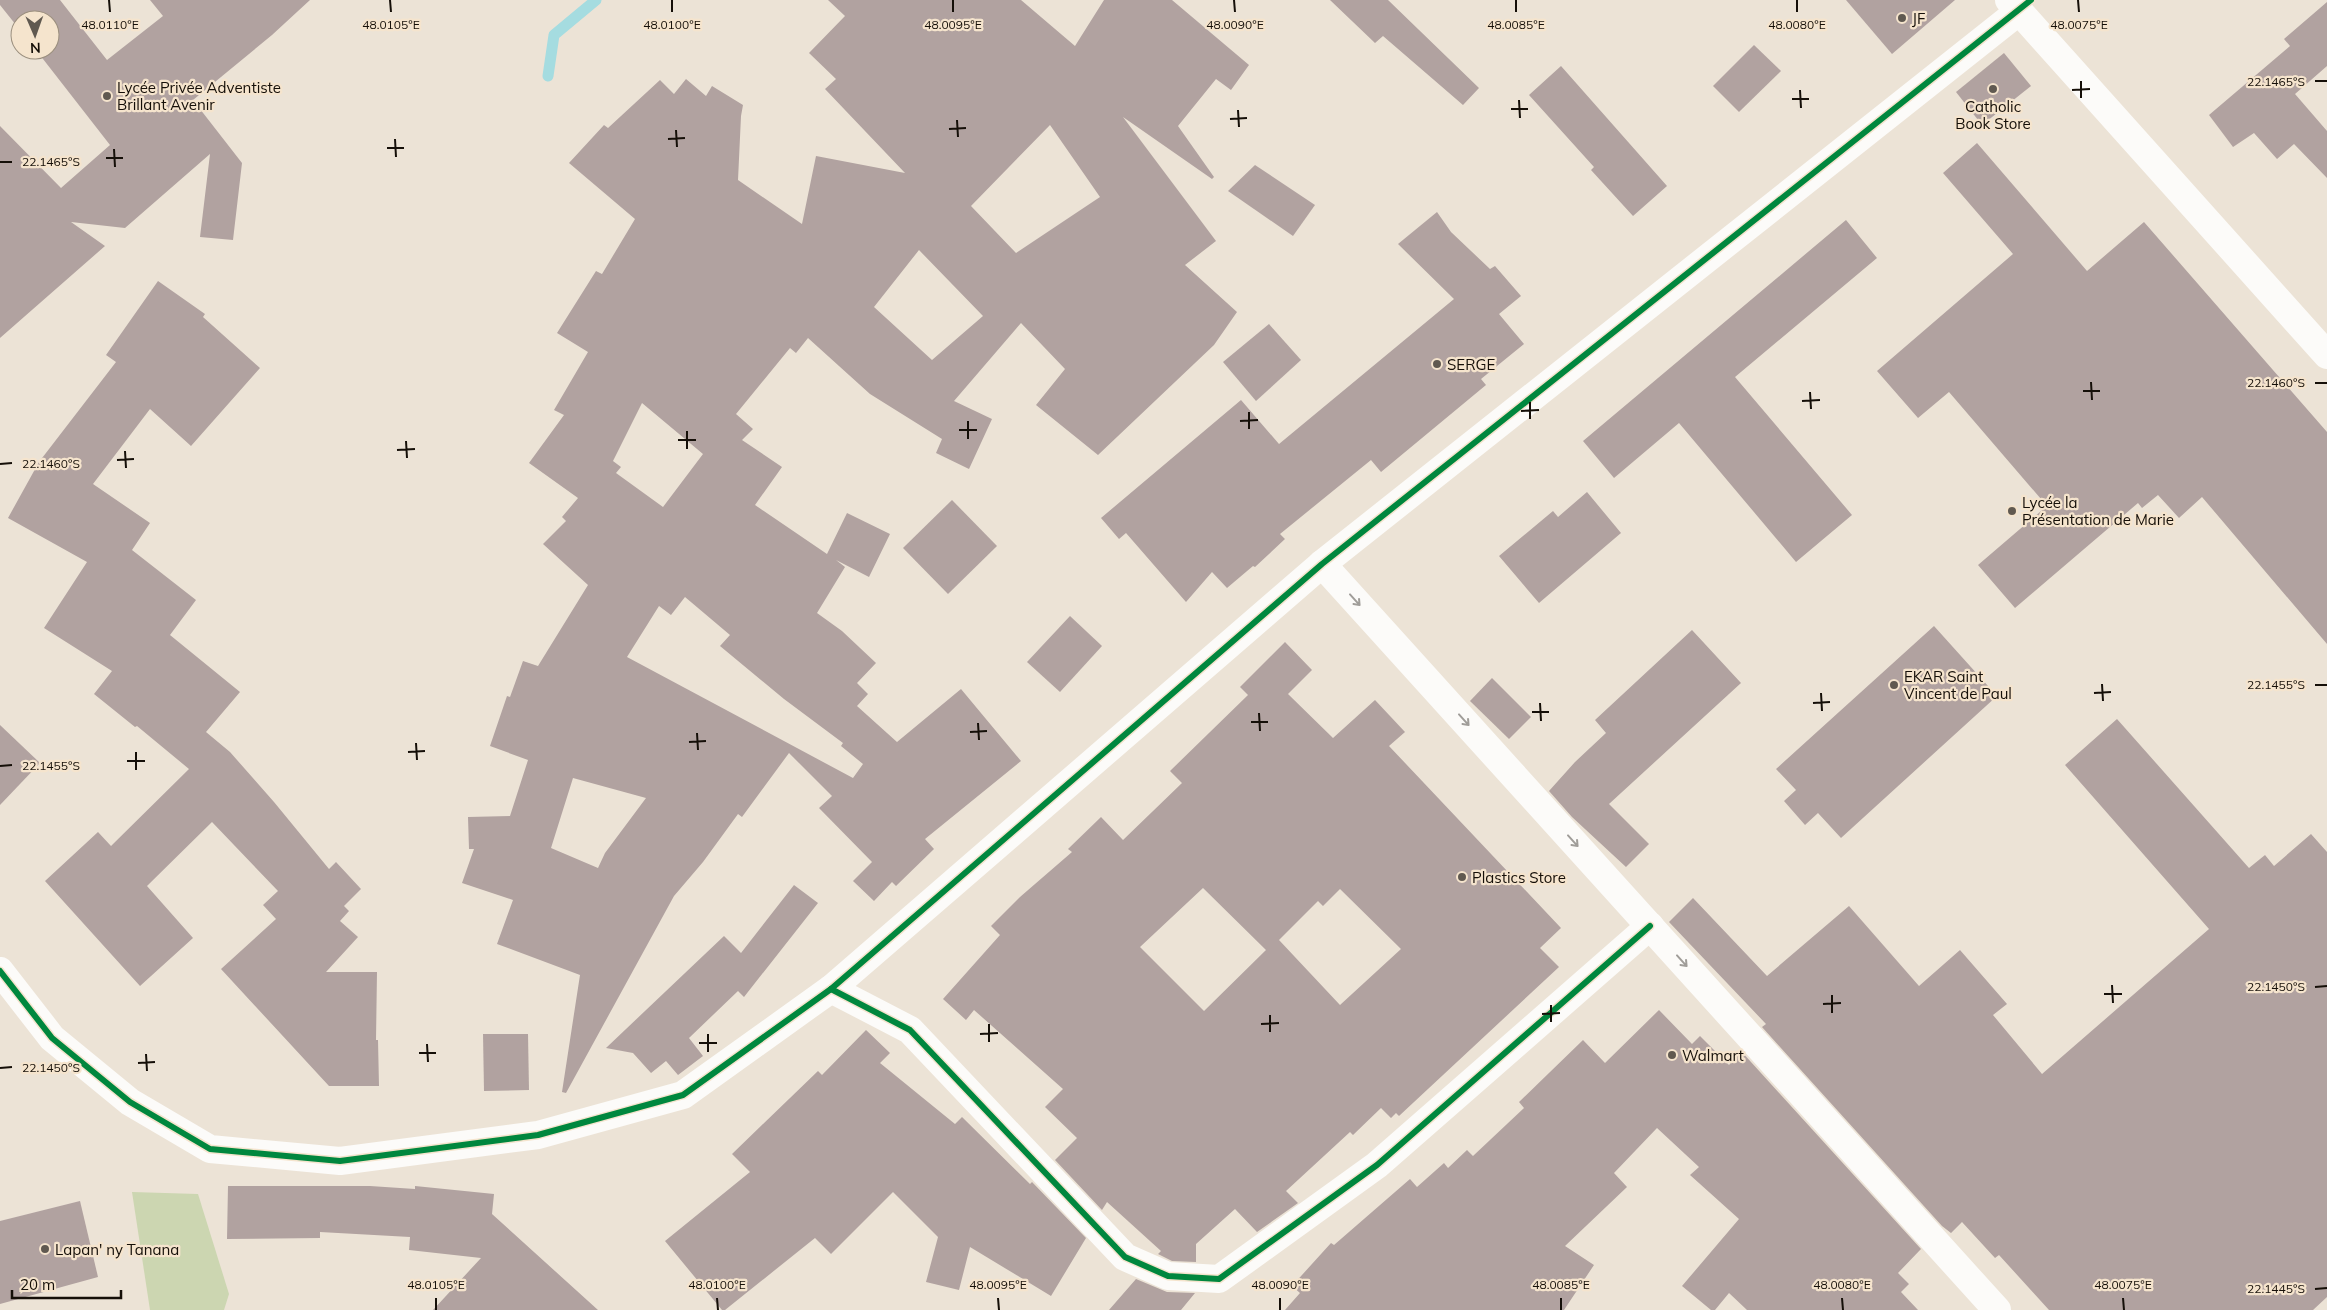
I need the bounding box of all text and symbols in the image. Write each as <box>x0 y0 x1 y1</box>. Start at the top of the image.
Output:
place label: JF <box>1912 9 1925 28</box>
north arrow <box>10 10 60 60</box>
marker: JF <box>1896 12 1908 24</box>
text: 48.0110°E <box>81 17 139 32</box>
text: 48.0105°E <box>362 17 420 32</box>
text: 48.0100°E <box>643 17 701 32</box>
text: 48.0095°E <box>924 17 982 32</box>
text: 48.0090°E <box>1206 17 1264 32</box>
text: 48.0085°E <box>1487 17 1545 32</box>
text: 48.0080°E <box>1768 17 1826 32</box>
text: 48.0075°E <box>2050 17 2108 32</box>
text: N <box>30 39 41 57</box>
text: 22.1465°S <box>2247 74 2305 89</box>
place label: Lycée Privée Adventiste Brillant Avenir <box>117 78 281 114</box>
marker: Catholic Book Store <box>1987 83 1999 95</box>
marker: Lycée Privée Adventiste Brillant Avenir <box>101 90 113 102</box>
place label: Catholic Book Store <box>1955 97 2031 133</box>
text: 22.1465°S <box>22 154 80 169</box>
place label: SERGE <box>1447 355 1495 374</box>
marker: SERGE <box>1431 358 1443 370</box>
text: 22.1460°S <box>2247 375 2305 390</box>
text: 22.1460°S <box>22 456 80 471</box>
place label: Lycée la Présentation de Marie <box>2022 493 2174 529</box>
marker: Lycée la Présentation de Marie <box>2006 505 2018 517</box>
one-way arrow <box>1349 594 1361 606</box>
place label: EKAR Saint Vincent de Paul <box>1904 667 2012 703</box>
text: 22.1455°S <box>2247 677 2305 692</box>
marker: EKAR Saint Vincent de Paul <box>1888 679 1900 691</box>
one-way arrow <box>1458 714 1470 727</box>
text: 22.1455°S <box>22 758 80 773</box>
one-way arrow <box>1567 834 1579 847</box>
place label: Plastics Store <box>1472 868 1566 887</box>
marker: Plastics Store <box>1456 871 1468 883</box>
one-way arrow <box>1676 955 1688 968</box>
text: 22.1450°S <box>2247 979 2305 994</box>
place label: Walmart <box>1682 1046 1744 1065</box>
marker: Walmart <box>1666 1049 1678 1061</box>
text: 22.1450°S <box>22 1060 80 1075</box>
place label: Lapan' ny Tanana <box>55 1240 179 1259</box>
marker: Lapan' ny Tanana <box>39 1243 51 1255</box>
scale bar <box>12 1268 121 1300</box>
text: 20 m <box>20 1275 55 1294</box>
text: 48.0105°E <box>407 1277 465 1292</box>
text: 48.0100°E <box>688 1277 746 1292</box>
text: 48.0095°E <box>969 1277 1027 1292</box>
text: 48.0090°E <box>1251 1277 1309 1292</box>
text: 48.0085°E <box>1532 1277 1590 1292</box>
text: 48.0080°E <box>1813 1277 1871 1292</box>
text: 48.0075°E <box>2094 1277 2152 1292</box>
text: 22.1445°S <box>2247 1281 2305 1296</box>

